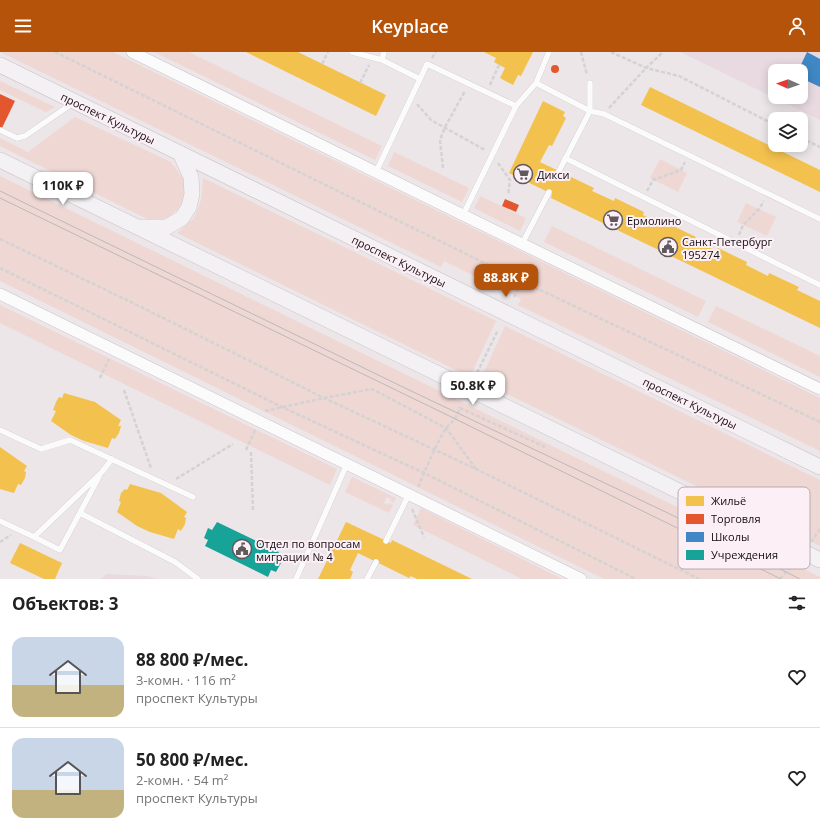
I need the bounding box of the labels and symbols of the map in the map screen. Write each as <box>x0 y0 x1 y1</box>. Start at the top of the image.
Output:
north arrow <box>768 64 808 104</box>
street label: проспект Культуры <box>58 89 158 147</box>
supermarket icon: Дикси <box>512 163 534 185</box>
place label: Дикси <box>537 167 569 182</box>
pin: 110K ₽ <box>30 172 96 206</box>
supermarket icon: Ермолино <box>602 209 624 231</box>
place label: Ермолино <box>627 213 682 228</box>
street label: проспект Культуры <box>349 232 449 290</box>
place label: Санкт-Петербург 195274 <box>682 234 772 262</box>
public building icon: Санкт-Петербург 195274 <box>657 236 679 258</box>
pin: 88.8K ₽ <box>469 264 543 298</box>
pin: 50.8K ₽ <box>436 372 510 406</box>
street label: проспект Культуры <box>640 374 740 432</box>
legend <box>678 487 810 569</box>
text: Жильё <box>711 493 746 508</box>
text: Торговля <box>711 511 760 526</box>
text: Школы <box>711 529 749 544</box>
place label: Отдел по вопросам миграции № 4 <box>256 536 360 564</box>
public building icon: Отдел по вопросам миграции № 4 <box>231 538 253 560</box>
text: Учреждения <box>711 547 778 562</box>

